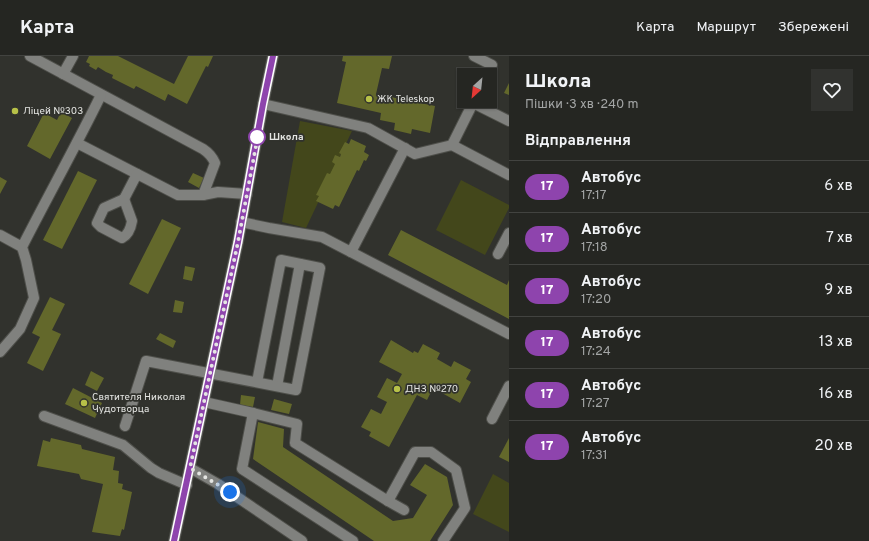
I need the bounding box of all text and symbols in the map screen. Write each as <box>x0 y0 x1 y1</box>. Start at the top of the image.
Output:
text: Карта <box>20 16 74 40</box>
text: Карта <box>636 19 674 36</box>
text: Маршрут <box>696 19 756 36</box>
text: Збережені <box>778 19 849 36</box>
north arrow <box>457 68 497 108</box>
map controls <box>457 68 497 108</box>
button: heart <box>811 69 853 111</box>
text: Школа <box>525 70 591 94</box>
place label: ЖК Teleskop <box>377 93 435 106</box>
marker: ЖК Teleskop <box>364 94 374 104</box>
text: Пішки · 3 хв · 240 m <box>525 97 638 113</box>
place label: Ліцей №303 <box>23 105 83 118</box>
marker: Ліцей №303 <box>10 106 20 116</box>
marker: Школа <box>248 128 266 146</box>
place label: Школа <box>269 131 304 144</box>
text: Відправлення <box>525 132 631 151</box>
text: Автобус <box>581 169 641 188</box>
text: 6 хв <box>824 177 853 196</box>
text: 17 <box>540 178 554 195</box>
text: 17:17 <box>581 188 607 204</box>
text: Автобус <box>581 221 641 240</box>
text: 7 хв <box>826 229 853 248</box>
text: 17 <box>540 230 554 247</box>
text: 17:18 <box>581 240 608 256</box>
text: Автобус <box>581 273 641 292</box>
text: 9 хв <box>824 281 853 300</box>
text: 17 <box>540 282 554 299</box>
text: 17:20 <box>581 292 611 308</box>
text: Автобус <box>581 325 641 344</box>
text: 13 хв <box>819 333 853 352</box>
text: 17 <box>540 334 554 351</box>
text: 17:24 <box>581 344 611 360</box>
text: Автобус <box>581 377 641 396</box>
place label: ДНЗ №270 <box>405 383 458 396</box>
marker: ДНЗ №270 <box>392 384 402 394</box>
text: 16 хв <box>819 385 853 404</box>
text: 17 <box>540 386 554 403</box>
place label: Святителя Николая Чудотворца <box>92 391 185 416</box>
text: 17:27 <box>581 396 610 412</box>
marker: Святителя Николая Чудотворца <box>79 398 89 408</box>
text: Автобус <box>581 429 641 448</box>
text: 20 хв <box>814 437 853 456</box>
text: 17 <box>540 438 554 455</box>
text: 17:31 <box>581 448 608 464</box>
your location <box>220 482 240 502</box>

